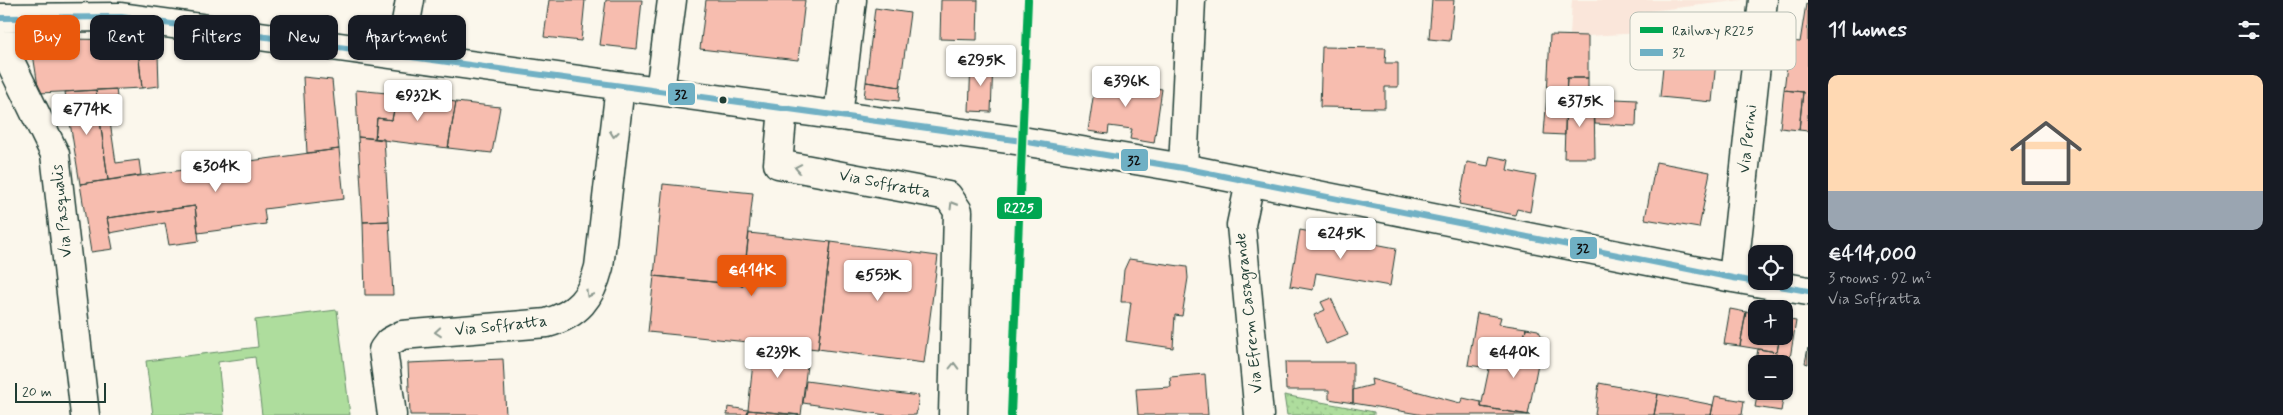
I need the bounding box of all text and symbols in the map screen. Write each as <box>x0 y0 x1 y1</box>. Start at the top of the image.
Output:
legend <box>1630 12 1796 70</box>
chip: Buy <box>15 15 80 60</box>
chip: Rent <box>90 15 164 60</box>
chip: Filters <box>174 15 260 60</box>
chip: New <box>270 15 338 60</box>
chip: Apartment <box>348 15 466 60</box>
text: 11 homes <box>1828 16 1907 44</box>
icon: filters <box>2235 16 2263 44</box>
text: Railway R225 <box>1672 22 1754 40</box>
pin: €295K <box>946 44 1016 87</box>
text: 32 <box>1672 44 1686 62</box>
text: €295K <box>957 50 1005 71</box>
pin: €396K <box>1091 66 1161 108</box>
text: €396K <box>1103 71 1149 92</box>
pin: €932K <box>383 80 453 122</box>
line badge: 32 <box>667 82 696 106</box>
text: €932K <box>395 85 441 106</box>
text: 32 <box>674 86 688 104</box>
pin: €375K <box>1545 86 1615 128</box>
text: €375K <box>1557 91 1603 112</box>
pin: €774K <box>52 94 122 136</box>
unlabelled marker <box>718 95 728 105</box>
text: €774K <box>63 99 111 120</box>
street label: Via Perini <box>1734 104 1762 174</box>
icon: home <box>2001 108 2091 198</box>
one-way arrow <box>609 130 620 138</box>
line badge: 32 <box>1120 148 1149 172</box>
pin: €304K <box>181 150 251 193</box>
text: 32 <box>1127 152 1141 170</box>
text: €304K <box>192 156 240 177</box>
street label: Via Pasqualis <box>47 163 77 259</box>
one-way arrow <box>794 163 803 173</box>
street label: Via Soffratta <box>837 165 933 203</box>
line badge: R225 <box>996 196 1043 220</box>
text: R225 <box>1004 199 1034 217</box>
one-way arrow <box>950 202 960 211</box>
pin: €245K <box>1306 218 1376 260</box>
text: €245K <box>1317 223 1365 244</box>
street label: Via Efrem Casagrande <box>1230 232 1269 394</box>
line badge: 32 <box>1569 236 1598 260</box>
text: 32 <box>1576 240 1590 258</box>
text: €414,000 <box>1828 240 1916 268</box>
map controls <box>1748 245 1793 400</box>
button: locate <box>1748 245 1793 290</box>
pin: €414K <box>717 254 787 297</box>
text: €414K <box>728 260 776 281</box>
pin: €553K <box>843 260 913 302</box>
text: €553K <box>855 265 901 286</box>
text: 3 rooms · 92 m² <box>1828 268 1932 289</box>
one-way arrow <box>585 288 595 297</box>
text: Via Soffratta <box>1828 289 1921 310</box>
button: + <box>1748 300 1793 345</box>
street label: Via Soffratta <box>454 311 548 341</box>
one-way arrow <box>434 326 442 337</box>
pin: €239K <box>743 336 813 379</box>
pin: €440K <box>1479 336 1549 379</box>
text: €239K <box>756 342 800 363</box>
text: €440K <box>1489 342 1539 363</box>
button: − <box>1748 355 1793 400</box>
one-way arrow <box>949 362 959 370</box>
scale bar <box>15 380 106 403</box>
text: 20 m <box>22 383 52 401</box>

